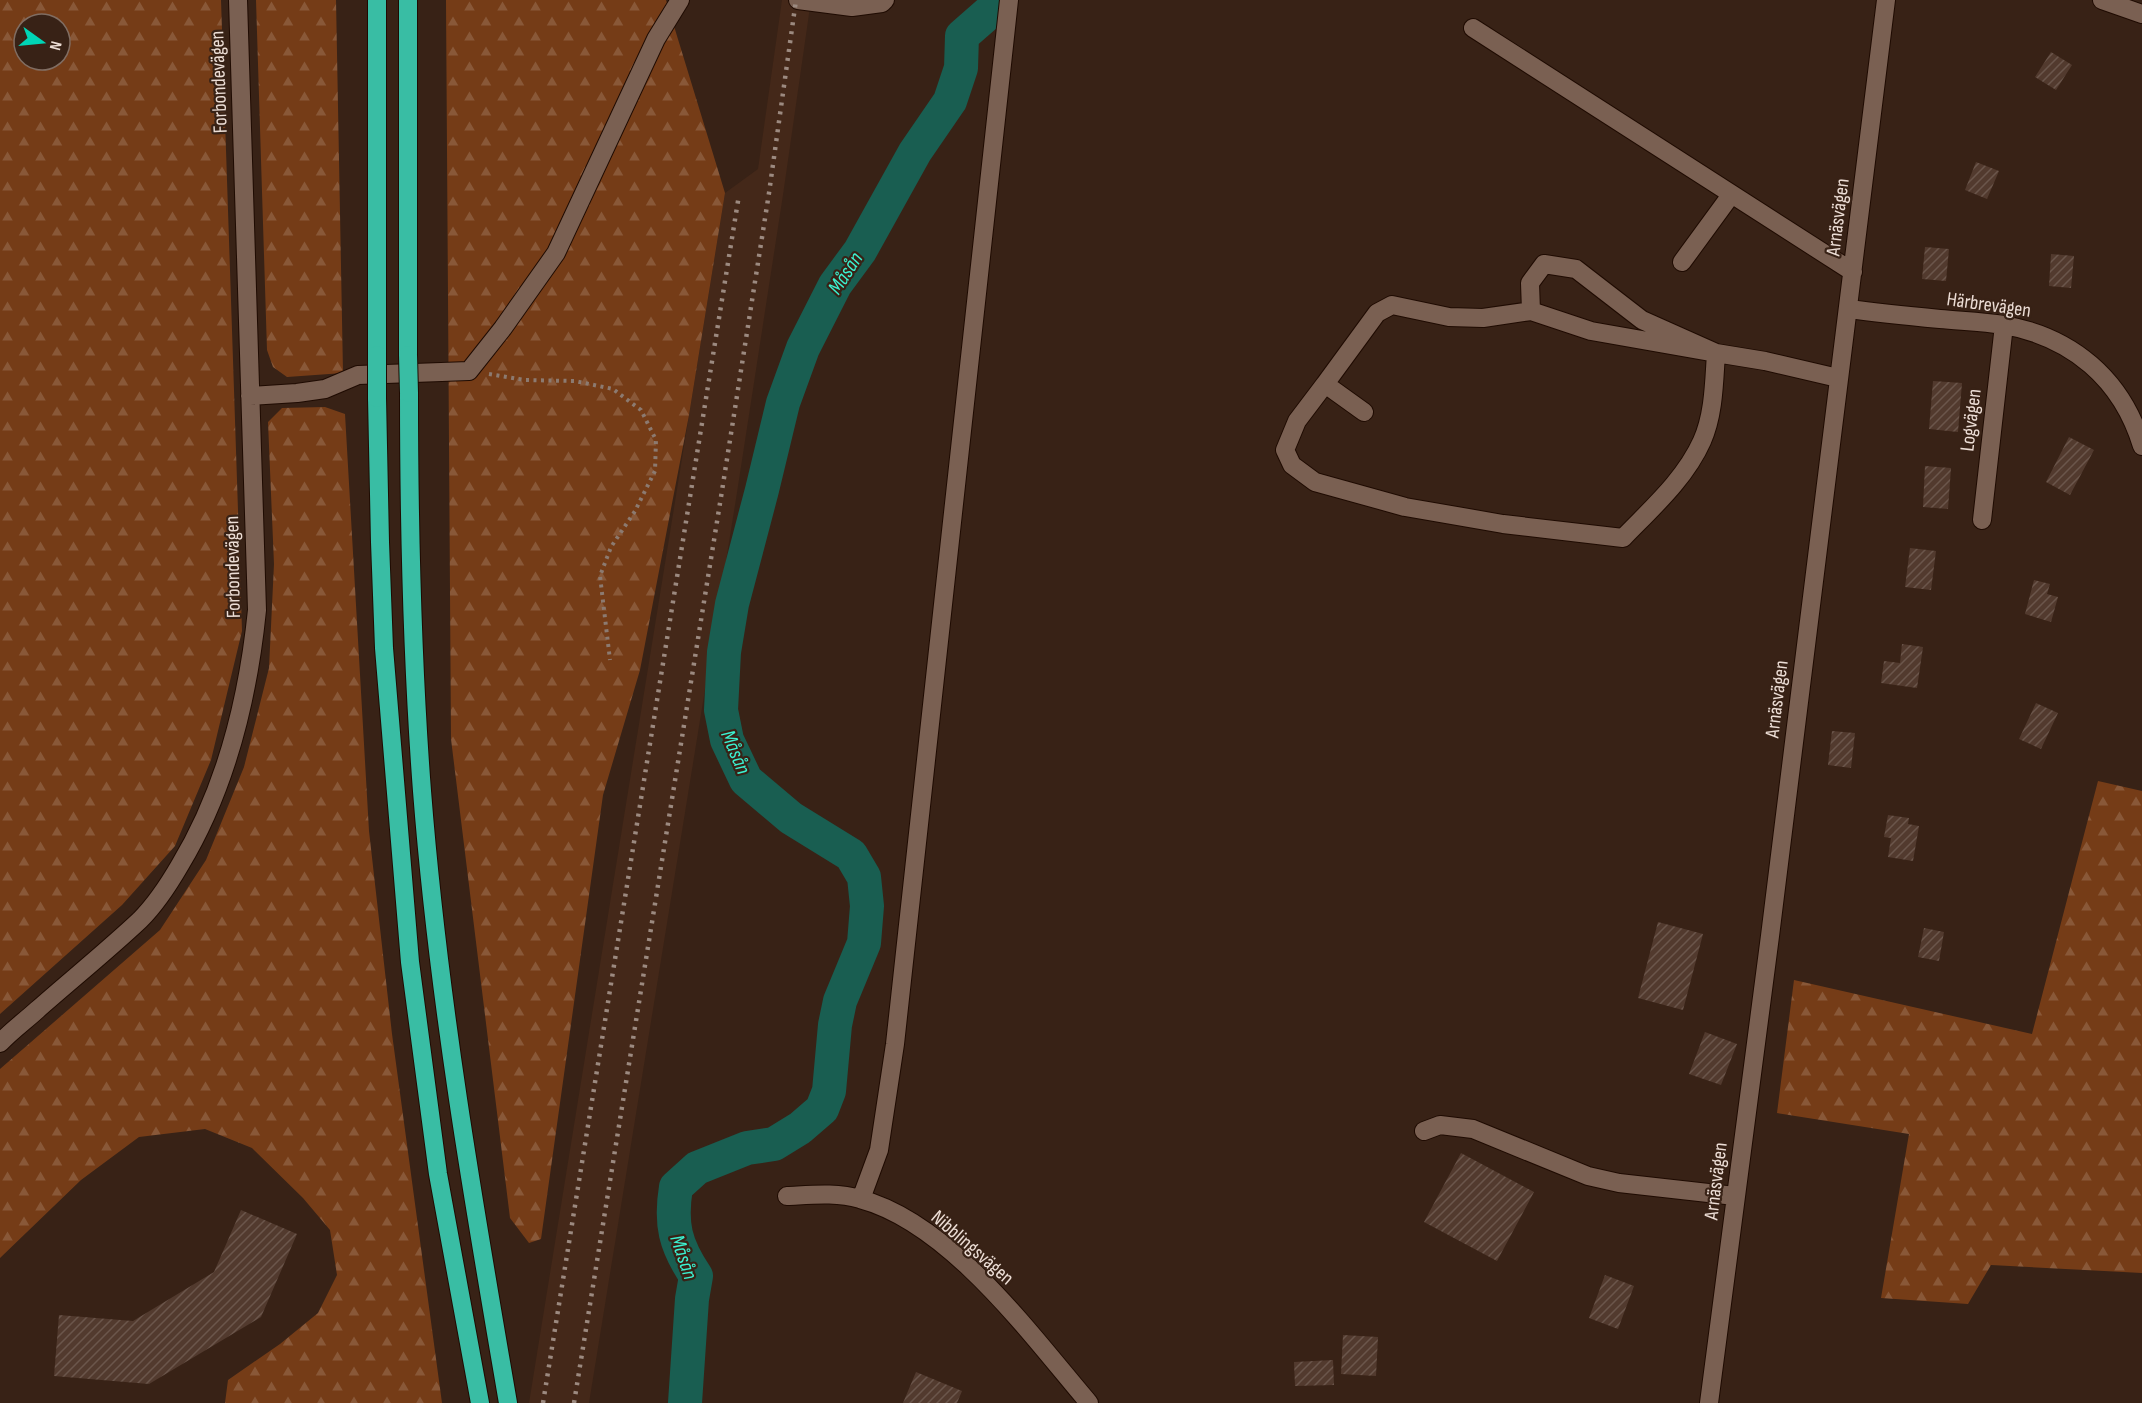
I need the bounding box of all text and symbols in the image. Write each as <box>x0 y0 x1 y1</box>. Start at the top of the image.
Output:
north arrow <box>12 12 72 72</box>
street label: Forbondevägen <box>205 30 233 134</box>
text: N <box>45 39 65 52</box>
street label: Arnäsvägen <box>1821 177 1855 258</box>
water label: Måsån <box>823 247 868 299</box>
street label: Härbrevägen <box>1945 287 2033 323</box>
street label: Logvägen <box>1955 388 1987 453</box>
street label: Forbondevägen <box>220 516 246 618</box>
street label: Arnäsvägen <box>1760 659 1794 740</box>
water label: Måsån <box>715 726 756 778</box>
street label: Arnäsvägen <box>1699 1141 1733 1222</box>
street label: Nibblingsvägen <box>926 1205 1019 1290</box>
water label: Måsån <box>664 1232 703 1283</box>

